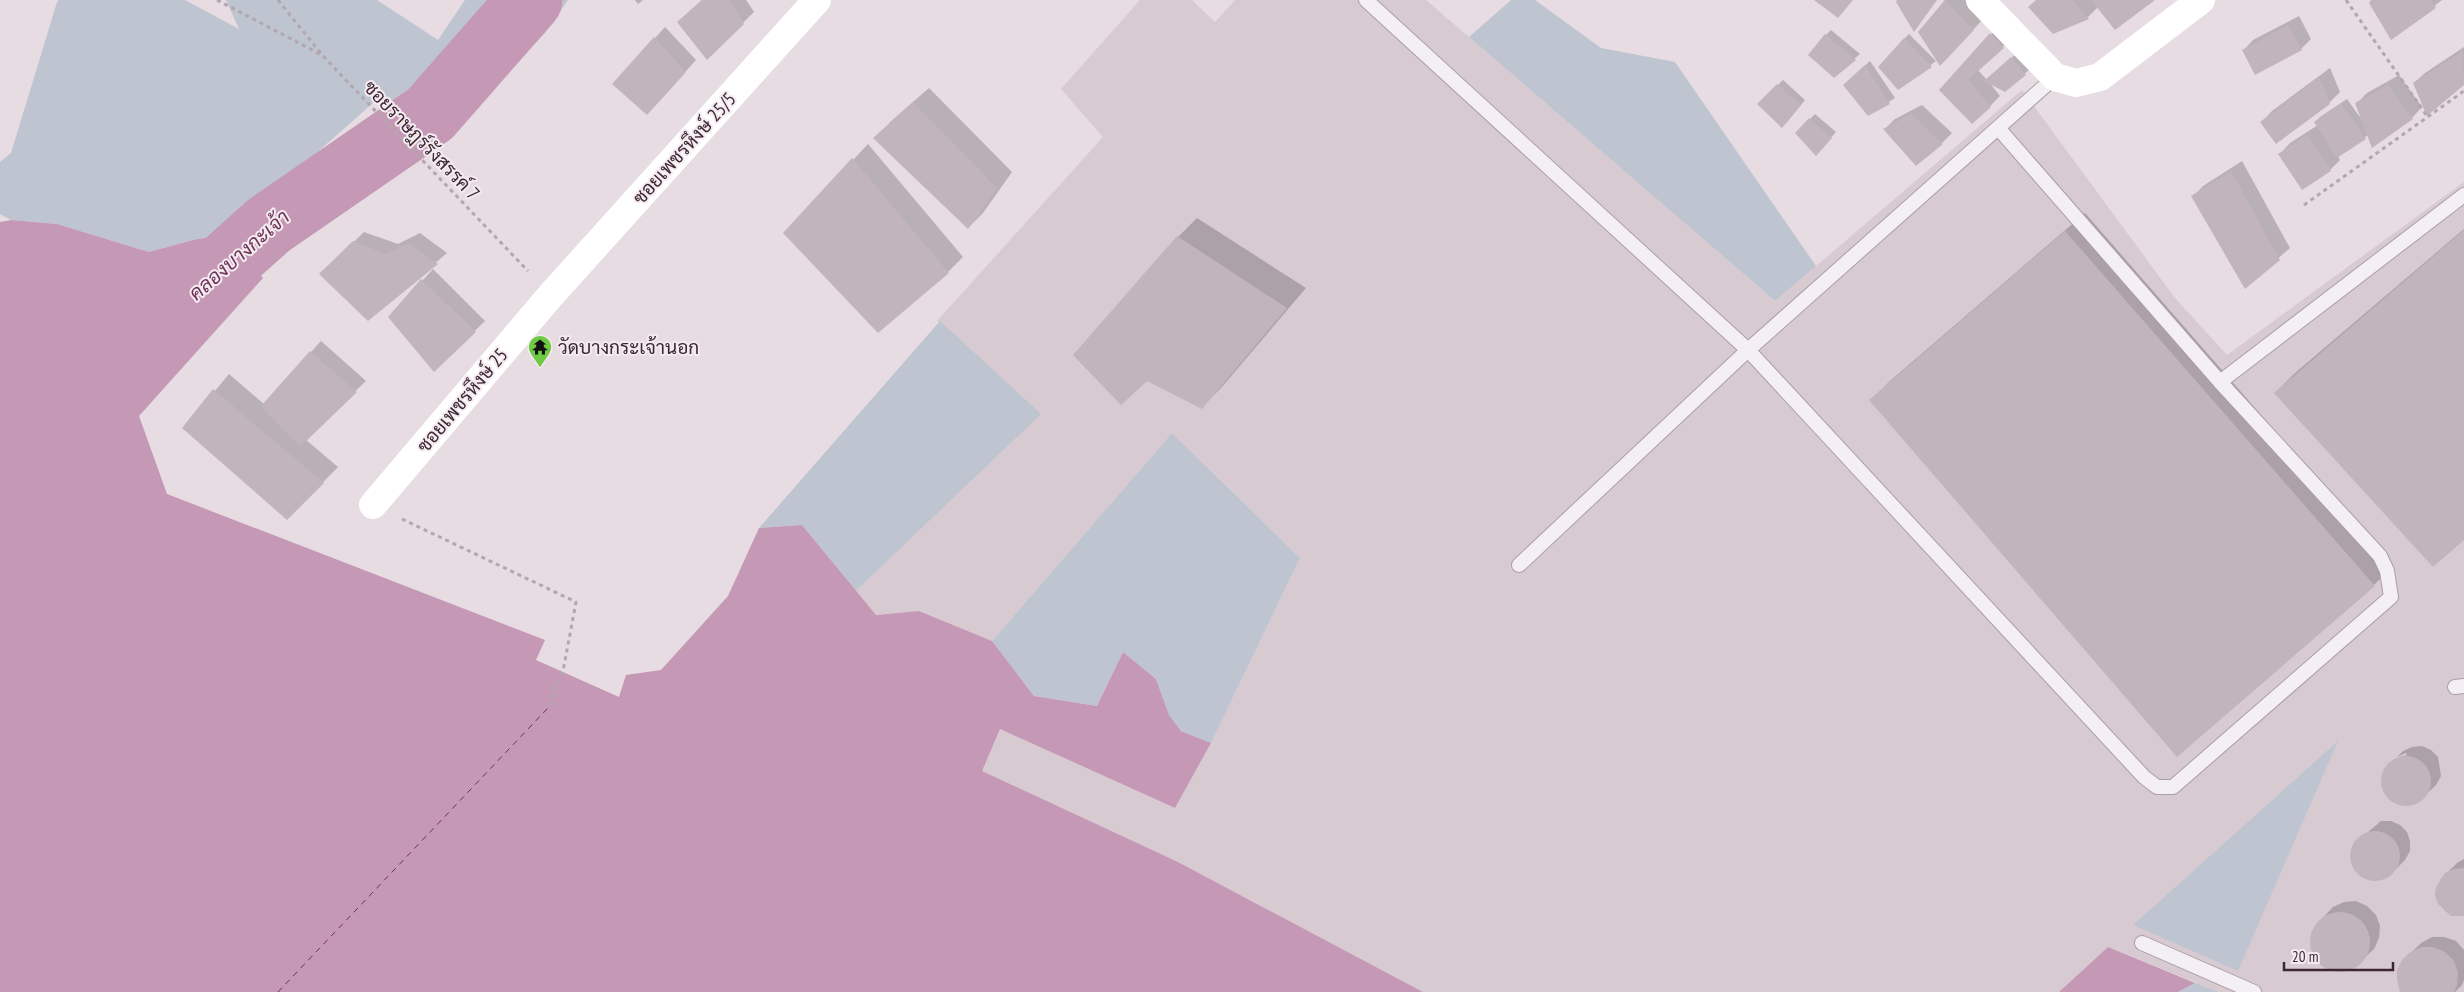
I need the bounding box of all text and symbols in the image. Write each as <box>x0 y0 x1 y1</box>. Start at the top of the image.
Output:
street label: ซอยราษฎร์รังสรรค์ 7 <box>358 75 485 206</box>
street label: ซอยเพชรหึงษ์ 25/5 <box>627 87 741 209</box>
water label: คลองบางกะเจ้า <box>183 204 295 306</box>
temple icon: วัดบางกระเจ้านอก <box>527 334 553 368</box>
place label: วัดบางกระเจ้านอก <box>558 335 699 359</box>
street label: ซอยเพชรหึงษ์ 25 <box>411 343 513 457</box>
scale bar <box>2284 940 2393 972</box>
text: 20 m <box>2292 947 2318 966</box>

